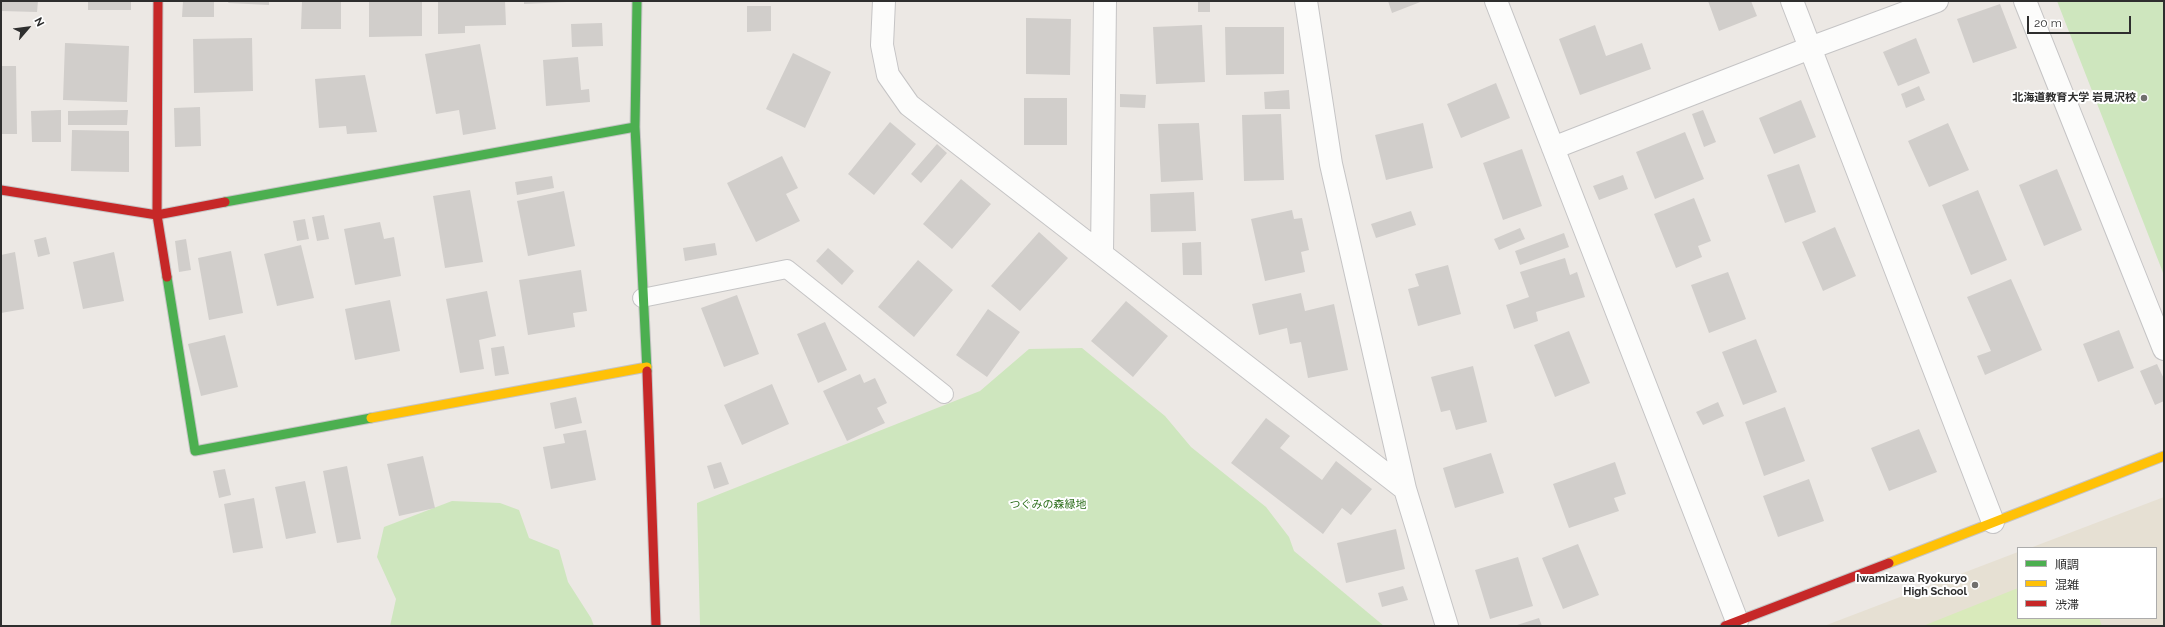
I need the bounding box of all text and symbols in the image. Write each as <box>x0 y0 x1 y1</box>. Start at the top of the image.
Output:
north arrow <box>8 8 48 48</box>
scale bar <box>2029 8 2133 34</box>
text: N <box>31 15 47 29</box>
text: 20 m <box>2034 16 2062 30</box>
place label: 北海道教育大学 岩見沢校 <box>2012 91 2136 105</box>
marker: 北海道教育大学 岩見沢校 <box>2139 93 2149 103</box>
park label: つぐみの森緑地 <box>1010 498 1086 512</box>
legend <box>2017 547 2157 619</box>
text: 順調 <box>2055 558 2079 572</box>
place label: Iwamizawa Ryokuryo High School <box>1856 572 1967 598</box>
text: 混雑 <box>2055 578 2079 592</box>
marker: Iwamizawa Ryokuryo High School <box>1970 580 1980 590</box>
text: 渋滞 <box>2055 598 2079 612</box>

